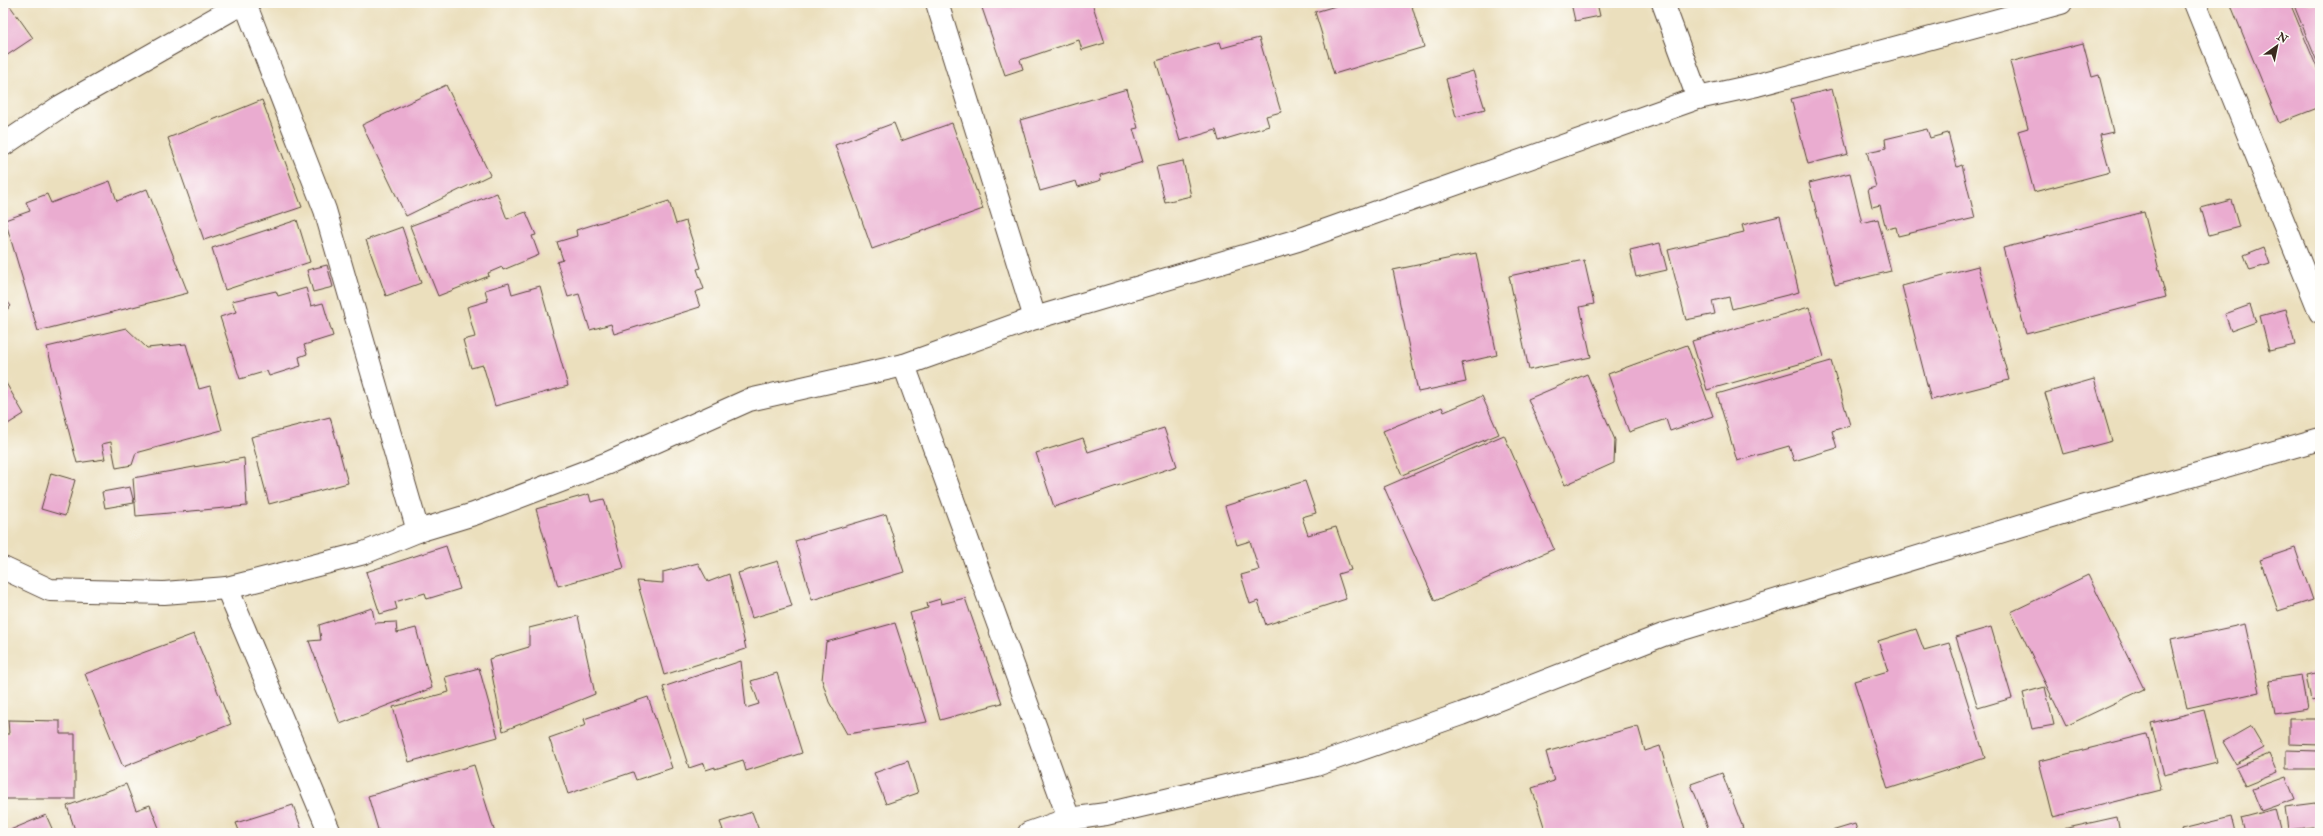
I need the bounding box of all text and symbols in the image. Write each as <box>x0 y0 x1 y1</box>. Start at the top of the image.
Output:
north arrow <box>2257 26 2297 66</box>
text: N <box>2274 29 2291 47</box>

